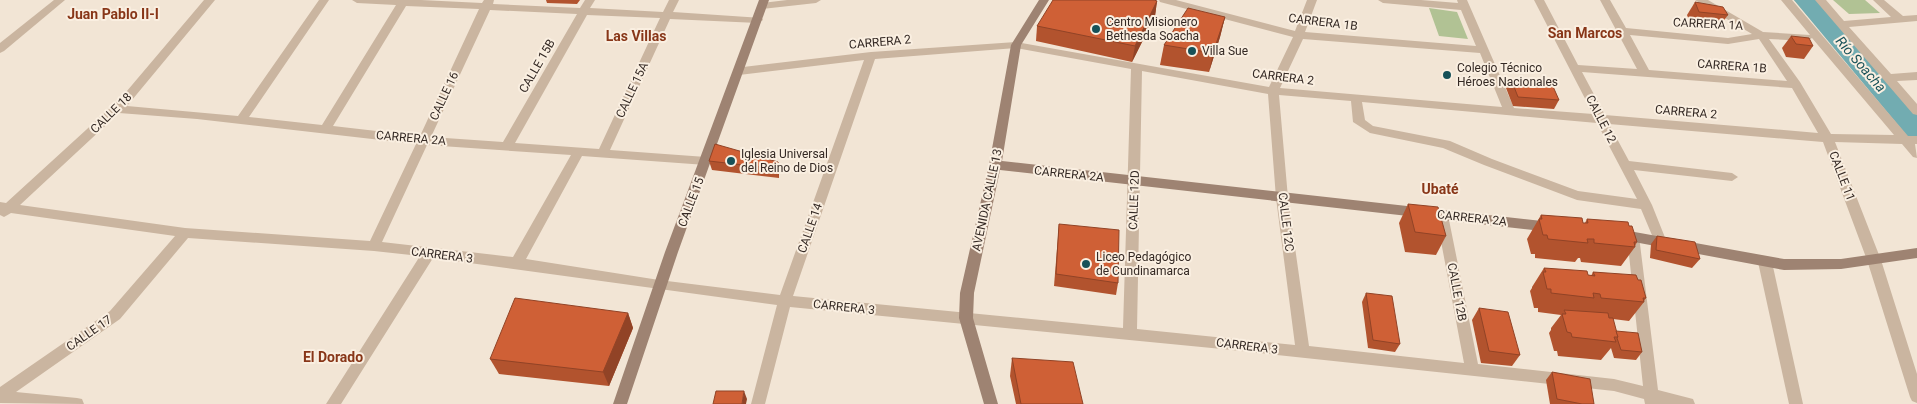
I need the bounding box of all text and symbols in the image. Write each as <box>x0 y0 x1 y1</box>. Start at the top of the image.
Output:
district label: Juan Pablo II-I <box>67 6 159 22</box>
street label: CARRERA 1B <box>1288 11 1358 33</box>
place label: Centro Misionero Bethesda Soacha <box>1106 15 1199 43</box>
street label: CARRERA 1A <box>1673 15 1743 33</box>
marker: Centro Misionero Bethesda Soacha <box>1090 23 1102 35</box>
district label: San Marcos <box>1548 25 1622 41</box>
district label: Las Villas <box>606 28 666 44</box>
street label: CARRERA 2 <box>848 32 912 52</box>
water label: Río Soacha <box>1833 33 1889 95</box>
street label: CALLE 15B <box>516 37 558 95</box>
place label: Villa Sue <box>1202 44 1248 58</box>
marker: Villa Sue <box>1186 45 1198 57</box>
street label: CARRERA 1B <box>1697 57 1767 75</box>
street label: CALLE 15A <box>613 60 651 120</box>
place label: Colegio Técnico Héroes Nacionales <box>1457 61 1558 89</box>
street label: CARRERA 2 <box>1251 66 1315 88</box>
street label: CALLE 16 <box>427 69 461 122</box>
marker: Colegio Técnico Héroes Nacionales <box>1441 69 1453 81</box>
street label: CALLE 18 <box>87 90 135 136</box>
street label: CALLE 12 <box>1583 93 1619 146</box>
street label: CARRERA 2 <box>1654 102 1718 122</box>
street label: CARRERA 2A <box>376 128 447 148</box>
place label: Iglesia Universal del Reino de Dios <box>741 147 833 175</box>
street label: AVENIDA CALLE 13 <box>969 148 1005 252</box>
street label: CALLE 11 <box>1826 149 1858 203</box>
marker: Iglesia Universal del Reino de Dios <box>725 155 737 167</box>
street label: CARRERA 2A <box>1033 163 1105 185</box>
street label: CALLE 12D <box>1126 170 1142 230</box>
street label: CALLE 15 <box>675 175 707 229</box>
district label: Ubaté <box>1422 181 1459 197</box>
street label: CALLE 12C <box>1275 192 1297 253</box>
street label: CALLE 14 <box>795 201 825 255</box>
street label: CARRERA 2A <box>1436 207 1508 229</box>
street label: CARRERA 3 <box>410 244 474 266</box>
place label: Liceo Pedagógico de Cundinamarca <box>1096 250 1192 278</box>
marker: Liceo Pedagógico de Cundinamarca <box>1080 258 1092 270</box>
street label: CALLE 12B <box>1444 262 1470 322</box>
street label: CARRERA 3 <box>812 297 876 317</box>
street label: CALLE 17 <box>64 312 114 354</box>
street label: CARRERA 3 <box>1215 335 1279 357</box>
district label: El Dorado <box>303 349 363 365</box>

